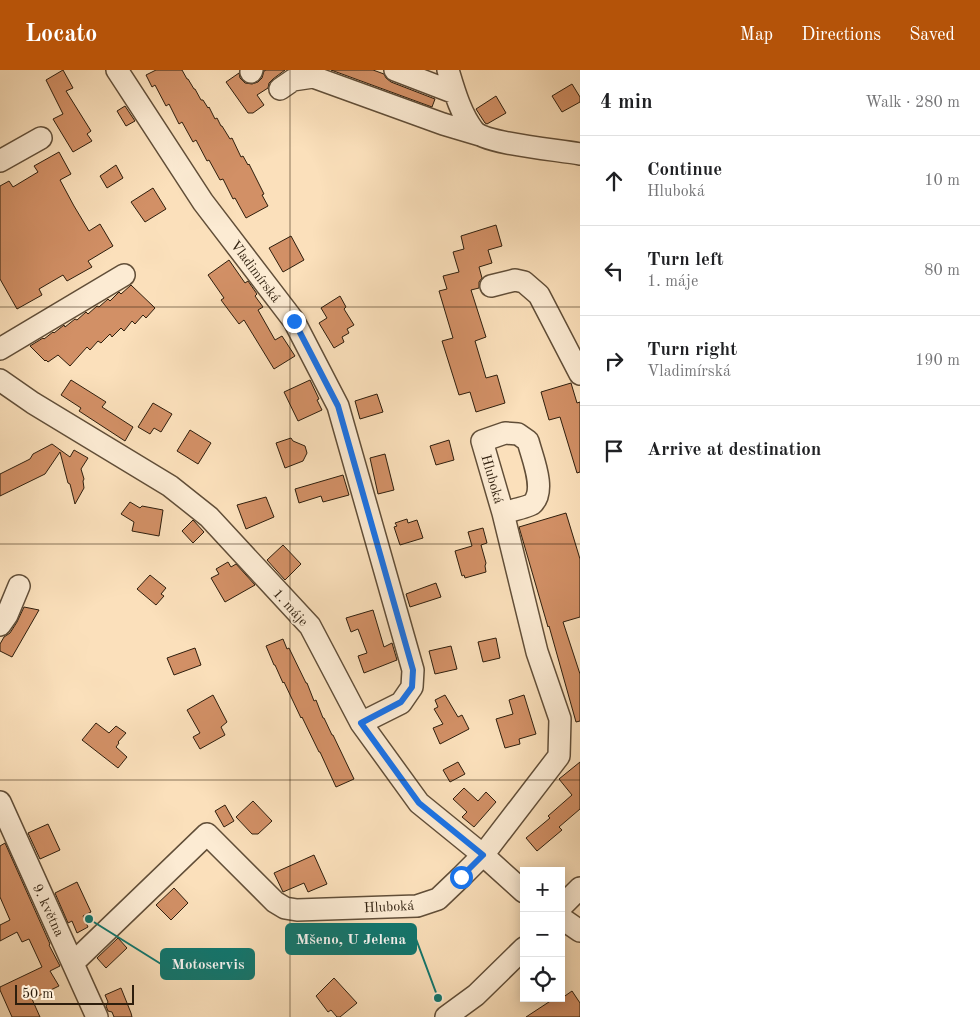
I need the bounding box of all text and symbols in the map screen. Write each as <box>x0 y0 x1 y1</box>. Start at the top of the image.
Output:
text: Locato <box>25 23 97 47</box>
text: Map <box>740 26 773 44</box>
text: Directions <box>801 26 881 44</box>
text: Saved <box>909 26 955 44</box>
text: 4 min <box>600 92 653 113</box>
text: Walk · 280 m <box>865 95 960 111</box>
text: Continue <box>647 161 722 180</box>
icon: ahead <box>600 167 628 195</box>
text: 10 m <box>924 173 960 189</box>
text: Hluboká <box>647 184 705 200</box>
street label: Vladimírská <box>227 238 283 305</box>
text: Turn left <box>647 251 724 270</box>
icon: left <box>600 257 628 285</box>
text: 80 m <box>924 263 960 279</box>
text: 1. máje <box>647 274 698 290</box>
route end <box>283 310 306 333</box>
text: Turn right <box>647 341 737 360</box>
icon: right <box>600 347 628 375</box>
text: 190 m <box>915 353 960 369</box>
text: Vladimírská <box>647 364 731 380</box>
icon: arrive <box>600 437 628 465</box>
text: Arrive at destination <box>647 441 821 460</box>
street label: Hluboká <box>478 453 506 506</box>
street label: 1. máje <box>270 586 310 629</box>
route start <box>450 866 473 889</box>
map controls <box>520 867 565 1002</box>
button: + <box>520 867 565 912</box>
street label: 9. května <box>30 882 66 939</box>
street label: Hluboká <box>363 899 415 915</box>
button: − <box>520 912 565 957</box>
callout: Mšeno, U Jelena <box>286 924 416 954</box>
text: Mšeno, U Jelena <box>296 933 406 948</box>
callout: Motoservis <box>161 949 254 979</box>
button: locate <box>520 957 565 1002</box>
text: Motoservis <box>172 958 244 973</box>
scale bar <box>15 982 134 1005</box>
text: 50 m <box>22 987 53 1001</box>

